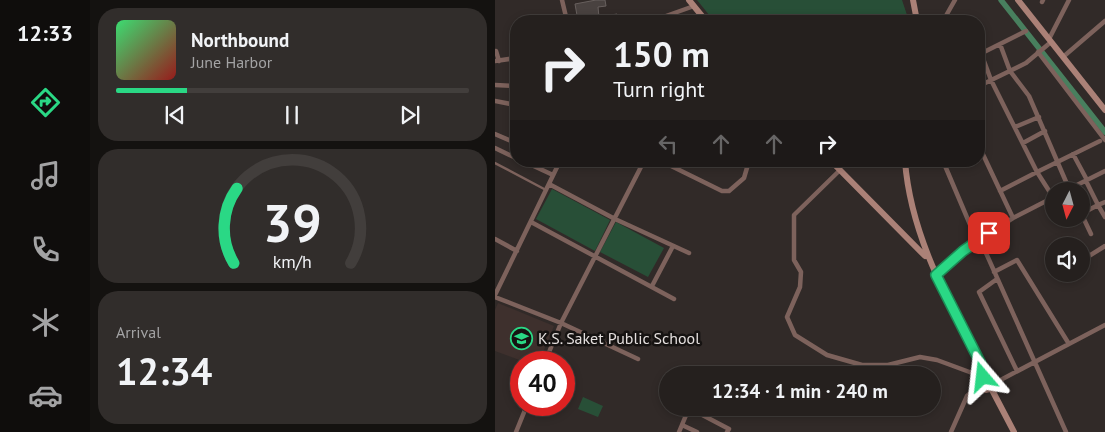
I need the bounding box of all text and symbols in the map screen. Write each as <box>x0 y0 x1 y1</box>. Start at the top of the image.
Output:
text: 12:33 <box>17 19 73 47</box>
text: Northbound <box>191 28 289 52</box>
text: 150 m <box>613 31 710 77</box>
icon: right <box>530 35 595 100</box>
text: June Harbor <box>191 52 272 72</box>
text: Turn right <box>613 75 705 103</box>
icon: directions <box>28 85 63 120</box>
icon: previous <box>161 101 189 129</box>
icon: pause <box>278 101 306 129</box>
icon: next <box>396 101 424 129</box>
icon: left <box>654 130 682 158</box>
icon: ahead <box>707 130 735 158</box>
icon: ahead <box>760 130 788 158</box>
icon: right <box>813 130 841 158</box>
icon: music <box>28 158 63 193</box>
north arrow <box>1045 182 1090 228</box>
map controls <box>1045 182 1090 282</box>
text: 39 <box>263 189 322 256</box>
pin <box>968 212 1010 254</box>
icon: arrive <box>975 219 1003 247</box>
icon: phone <box>28 232 63 267</box>
button: sound <box>1045 237 1090 282</box>
text: km/h <box>273 250 312 273</box>
icon: climate <box>28 305 63 340</box>
text: Arrival <box>116 322 161 342</box>
school or university icon: K.S. Saket Public School <box>510 326 534 350</box>
place label: K.S. Saket Public School <box>538 328 700 348</box>
text: 12:34 <box>116 346 212 395</box>
position arrow <box>956 350 1008 402</box>
speed limit sign: 40 <box>510 351 575 416</box>
icon: car <box>28 378 63 413</box>
text: 12:34 · 1 min · 240 m <box>712 379 888 403</box>

